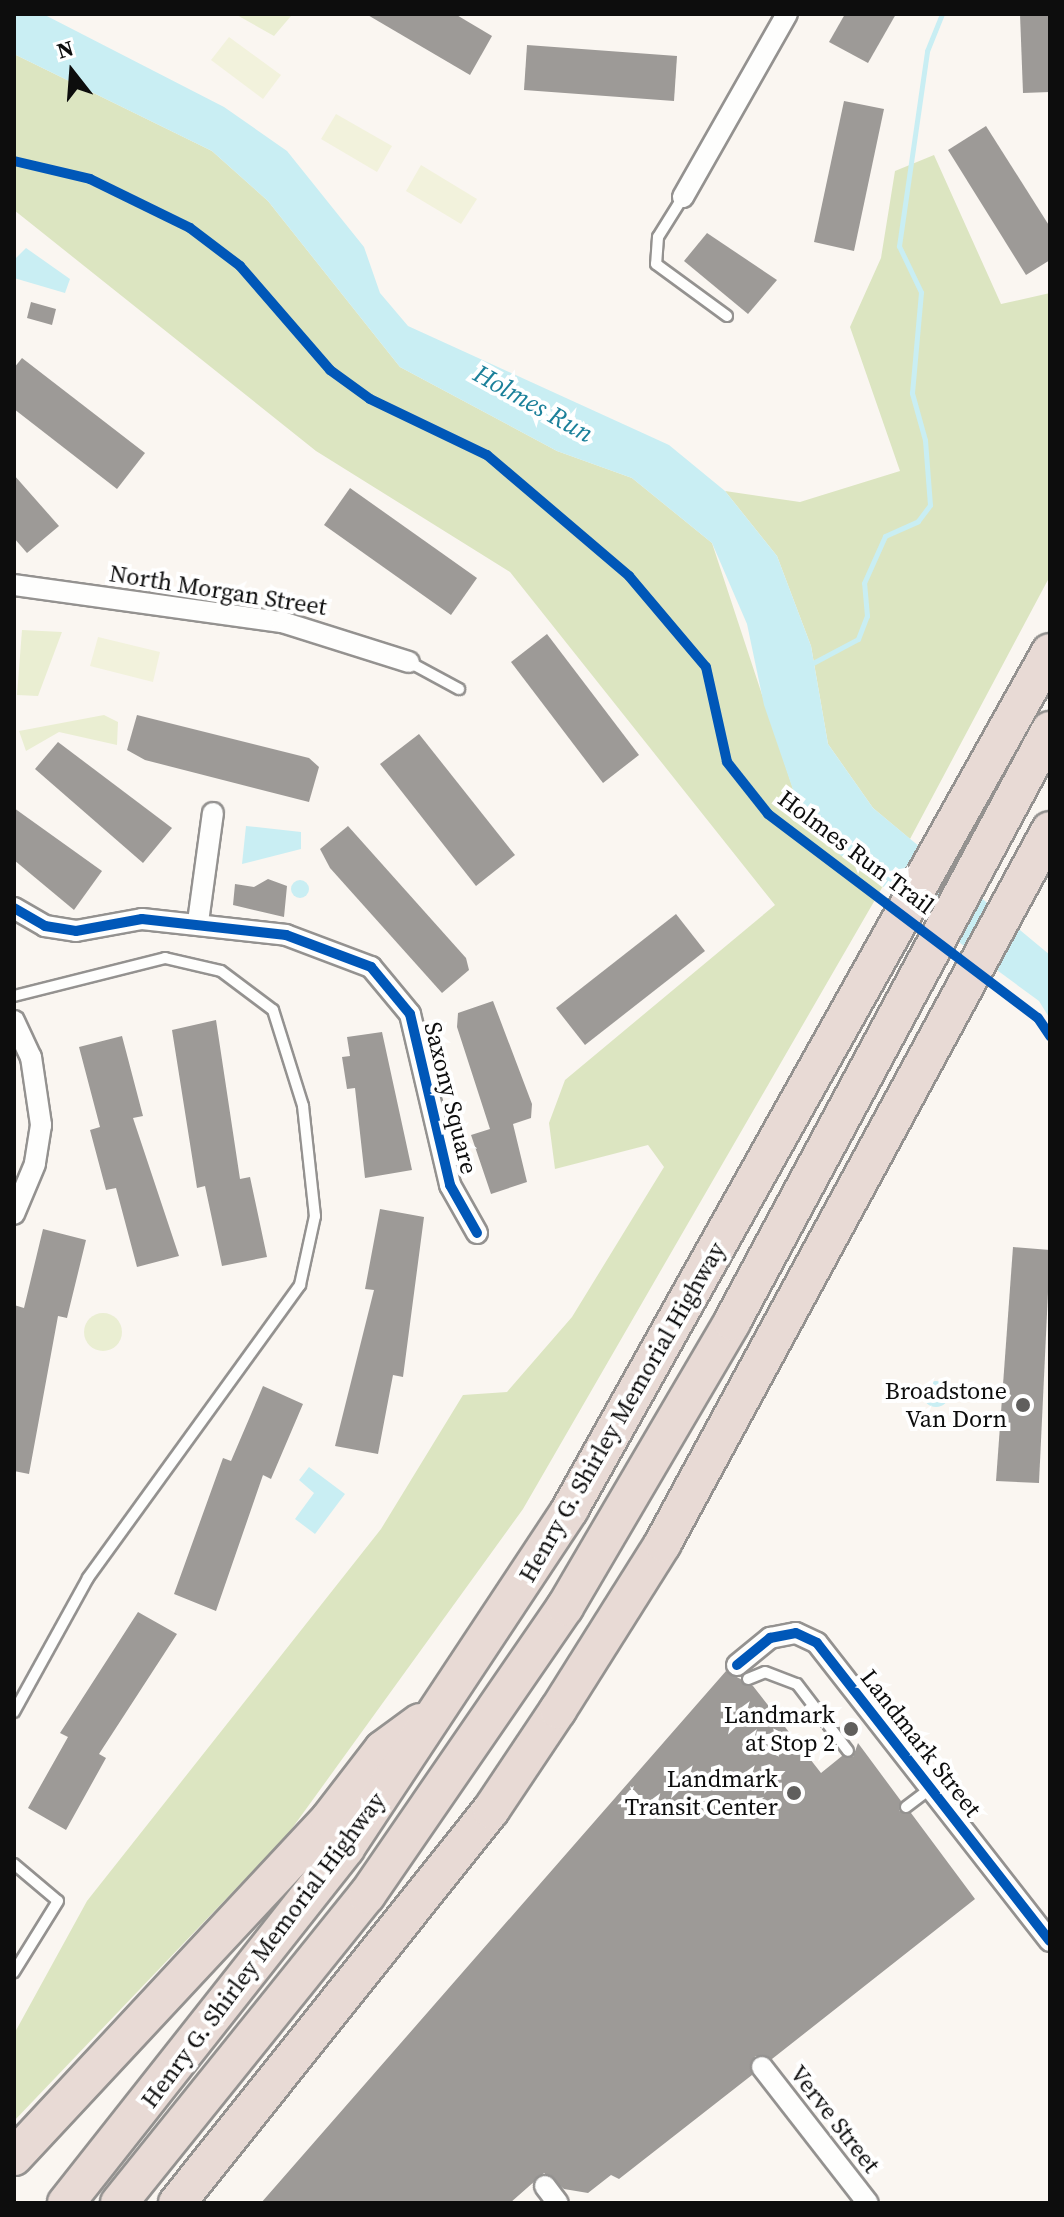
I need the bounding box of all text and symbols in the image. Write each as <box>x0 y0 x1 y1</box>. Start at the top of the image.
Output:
north arrow <box>32 32 112 112</box>
text: N <box>53 32 77 66</box>
water label: Holmes Run <box>468 358 598 450</box>
street label: North Morgan Street <box>107 559 329 621</box>
street label: Holmes Run Trail <box>772 784 940 920</box>
street label: Saxony Square <box>418 1019 484 1177</box>
street label: Henry G. Shirley Memorial Highway <box>513 1237 731 1587</box>
place label: Broadstone Van Dorn <box>885 1377 1007 1433</box>
marker: Broadstone Van Dorn <box>1014 1396 1032 1414</box>
street label: Landmark Street <box>855 1664 987 1822</box>
place label: Landmark at Stop 2 <box>724 1701 835 1757</box>
marker: Landmark at Stop 2 <box>842 1720 860 1738</box>
place label: Landmark Transit Center <box>625 1765 778 1821</box>
marker: Landmark Transit Center <box>785 1784 803 1802</box>
street label: Henry G. Shirley Memorial Highway <box>135 1787 391 2113</box>
street label: Verve Street <box>784 2059 886 2179</box>

